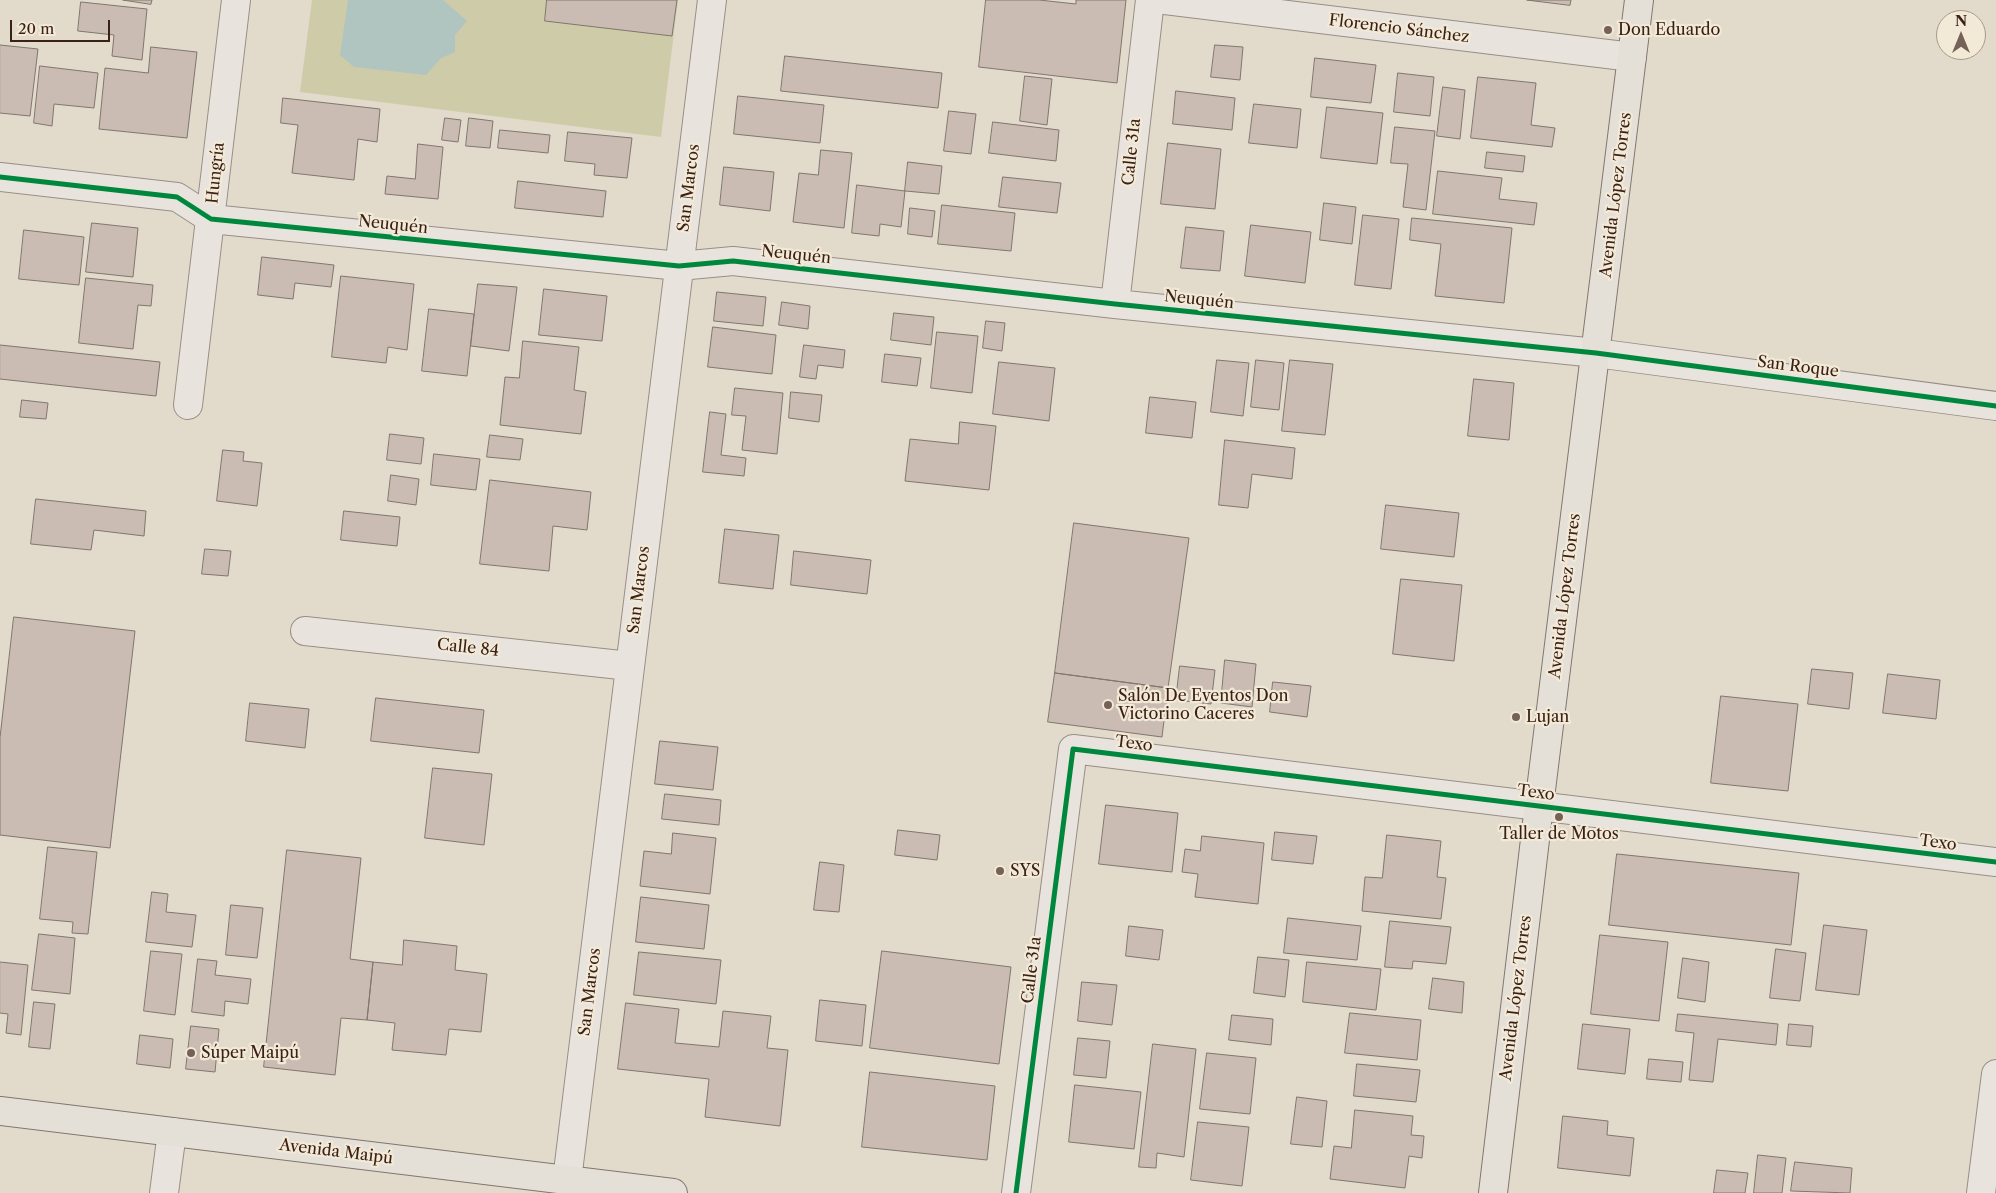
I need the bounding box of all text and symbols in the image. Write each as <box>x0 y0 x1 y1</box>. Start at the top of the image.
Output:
scale bar <box>12 10 112 42</box>
north arrow <box>1936 10 1986 60</box>
street label: Florencio Sánchez <box>1328 11 1470 47</box>
text: N <box>1955 12 1967 30</box>
text: 20 m <box>18 19 54 38</box>
place label: Don Eduardo <box>1618 20 1720 40</box>
marker: Don Eduardo <box>1602 24 1614 36</box>
street label: Avenida López Torres <box>1596 111 1636 279</box>
street label: Calle 31a <box>1119 117 1145 187</box>
street label: Hungría <box>203 141 229 205</box>
street label: San Marcos <box>674 143 704 233</box>
street label: Neuquén <box>357 212 429 238</box>
street label: Neuquén <box>760 242 832 268</box>
street label: Neuquén <box>1163 287 1235 313</box>
street label: San Roque <box>1756 352 1840 382</box>
street label: Avenida López Torres <box>1545 512 1585 680</box>
street label: San Marcos <box>624 545 654 635</box>
street label: Calle 84 <box>436 635 500 661</box>
place label: Salón De Eventos Don Victorino Caceres <box>1118 686 1289 724</box>
marker: Salón De Eventos Don Victorino Caceres <box>1102 699 1114 711</box>
place label: Lujan <box>1526 707 1569 727</box>
marker: Lujan <box>1510 711 1522 723</box>
street label: Texo <box>1114 732 1154 756</box>
street label: Texo <box>1516 781 1556 805</box>
marker: Taller de Motos <box>1553 811 1565 823</box>
place label: Taller de Motos <box>1499 824 1619 844</box>
street label: Texo <box>1918 831 1958 855</box>
place label: SYS <box>1010 861 1040 881</box>
marker: SYS <box>994 865 1006 877</box>
street label: Avenida López Torres <box>1496 914 1536 1082</box>
street label: Calle 31a <box>1018 935 1046 1005</box>
street label: San Marcos <box>575 947 605 1037</box>
place label: Súper Maipú <box>201 1043 299 1063</box>
marker: Súper Maipú <box>185 1047 197 1059</box>
street label: Avenida Maipú <box>278 1136 394 1168</box>

